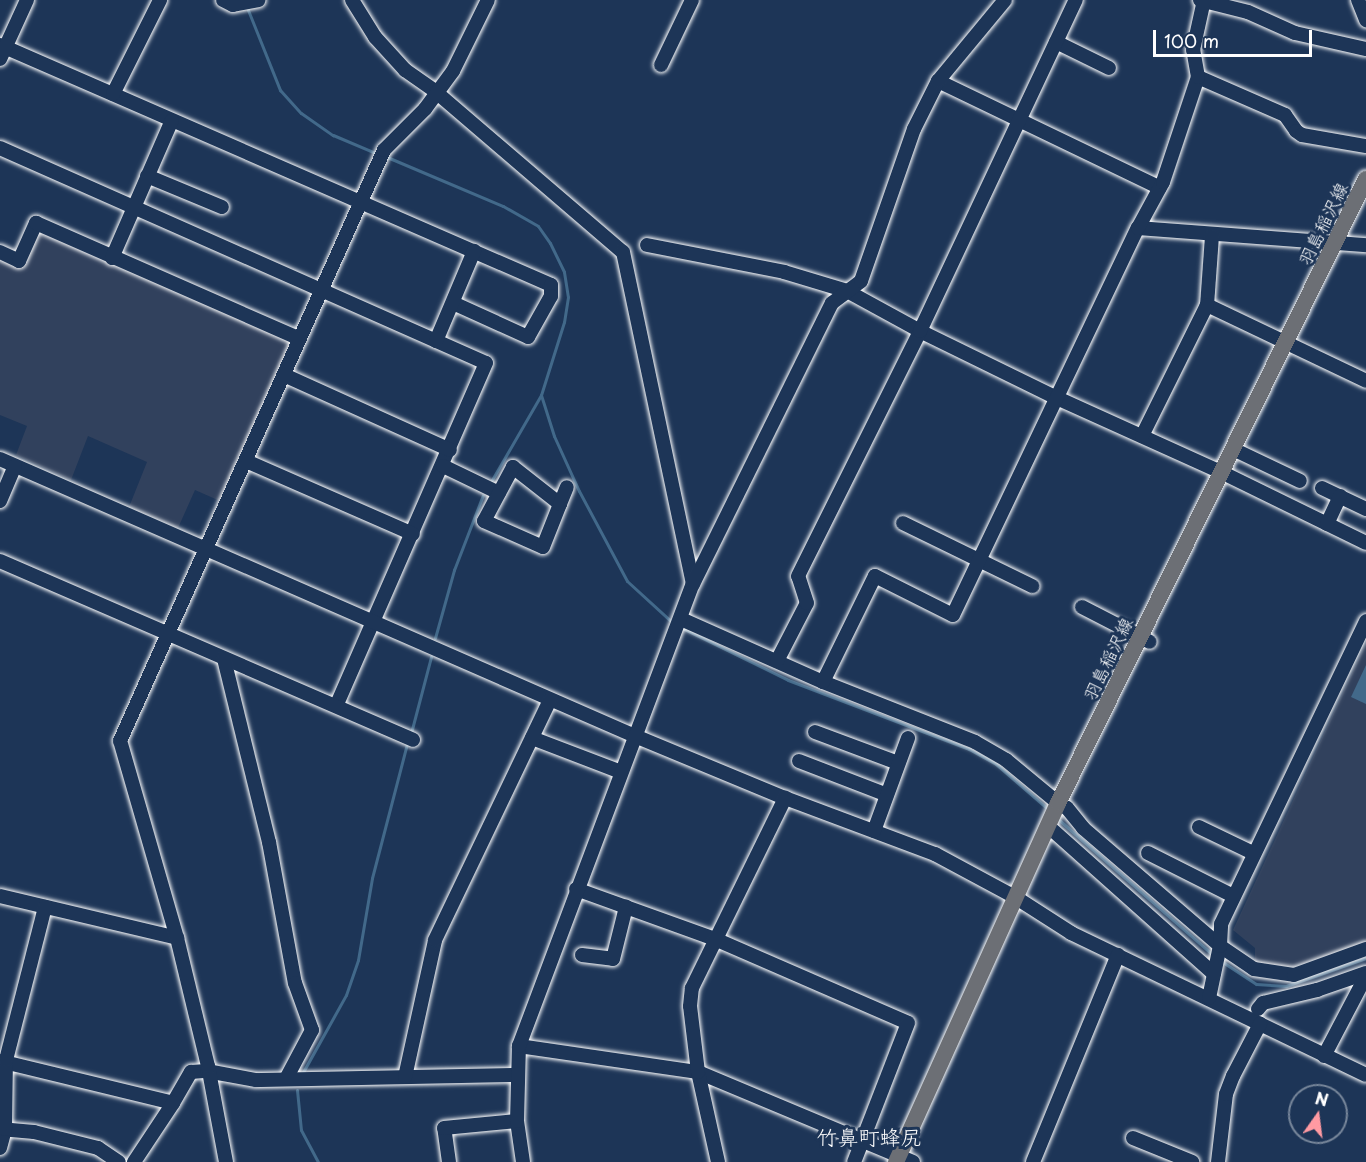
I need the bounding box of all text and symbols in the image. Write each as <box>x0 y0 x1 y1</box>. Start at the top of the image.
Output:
scale bar <box>1156 18 1315 56</box>
text: 100 m <box>1164 27 1219 54</box>
street label: 羽島稲沢線 <box>1294 179 1352 269</box>
street label: 羽島稲沢線 <box>1079 614 1137 704</box>
north arrow <box>1288 1084 1348 1144</box>
text: N <box>1313 1085 1331 1112</box>
district label: 竹鼻町蜂尻 <box>817 1123 921 1149</box>

